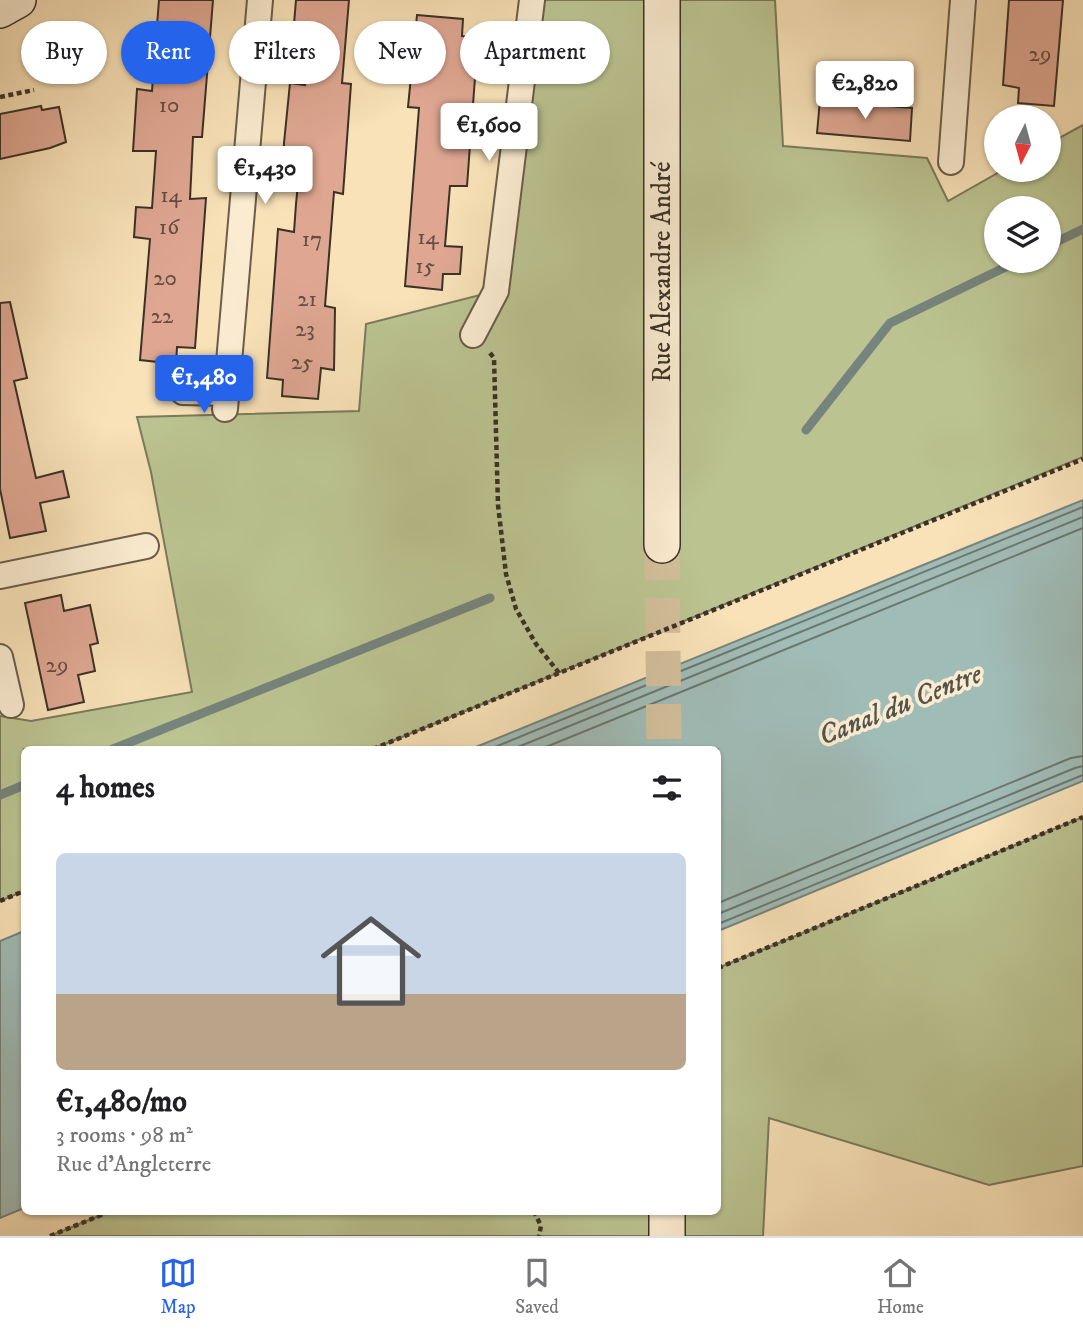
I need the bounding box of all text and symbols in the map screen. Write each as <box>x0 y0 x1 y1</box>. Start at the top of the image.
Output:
chip: Buy <box>21 21 107 84</box>
chip: Rent <box>121 21 215 84</box>
chip: Filters <box>229 21 340 84</box>
chip: New <box>354 21 446 84</box>
chip: Apartment <box>460 21 610 84</box>
house number: 29 <box>1029 40 1051 69</box>
pin: €2,820 <box>808 61 922 121</box>
text: €2,820 <box>832 69 898 98</box>
house number: 10 <box>159 91 179 120</box>
pin: €1,600 <box>432 104 546 163</box>
north arrow <box>984 105 1060 182</box>
map controls <box>984 105 1061 273</box>
text: €1,600 <box>457 111 521 140</box>
pin: €1,430 <box>208 146 322 206</box>
text: €1,430 <box>234 154 296 183</box>
street label: Rue Alexandre André <box>646 161 679 383</box>
house number: 14 <box>160 181 183 210</box>
button: layers <box>984 196 1061 273</box>
house number: 16 <box>159 213 180 242</box>
house number: 14 <box>417 223 440 252</box>
house number: 17 <box>302 225 322 254</box>
house number: 15 <box>415 252 435 281</box>
house number: 20 <box>153 264 177 293</box>
house number: 21 <box>297 285 317 314</box>
house number: 22 <box>151 302 174 331</box>
house number: 23 <box>295 315 315 344</box>
house number: 25 <box>291 348 313 377</box>
pin: €1,480 <box>147 356 261 415</box>
text: €1,480 <box>171 363 237 392</box>
house number: 29 <box>46 651 68 680</box>
water label: Canal du Centre <box>813 656 988 754</box>
icon: filters <box>648 769 686 807</box>
text: 4 homes <box>56 770 155 807</box>
icon: home <box>308 898 434 1024</box>
text: €1,480/mo <box>56 1084 187 1121</box>
text: 3 rooms · 98 m² <box>56 1121 193 1150</box>
text: Rue d'Angleterre <box>56 1150 211 1179</box>
tab: Map <box>159 1254 197 1319</box>
tab: Saved <box>515 1254 559 1319</box>
tab: Home <box>877 1254 924 1319</box>

